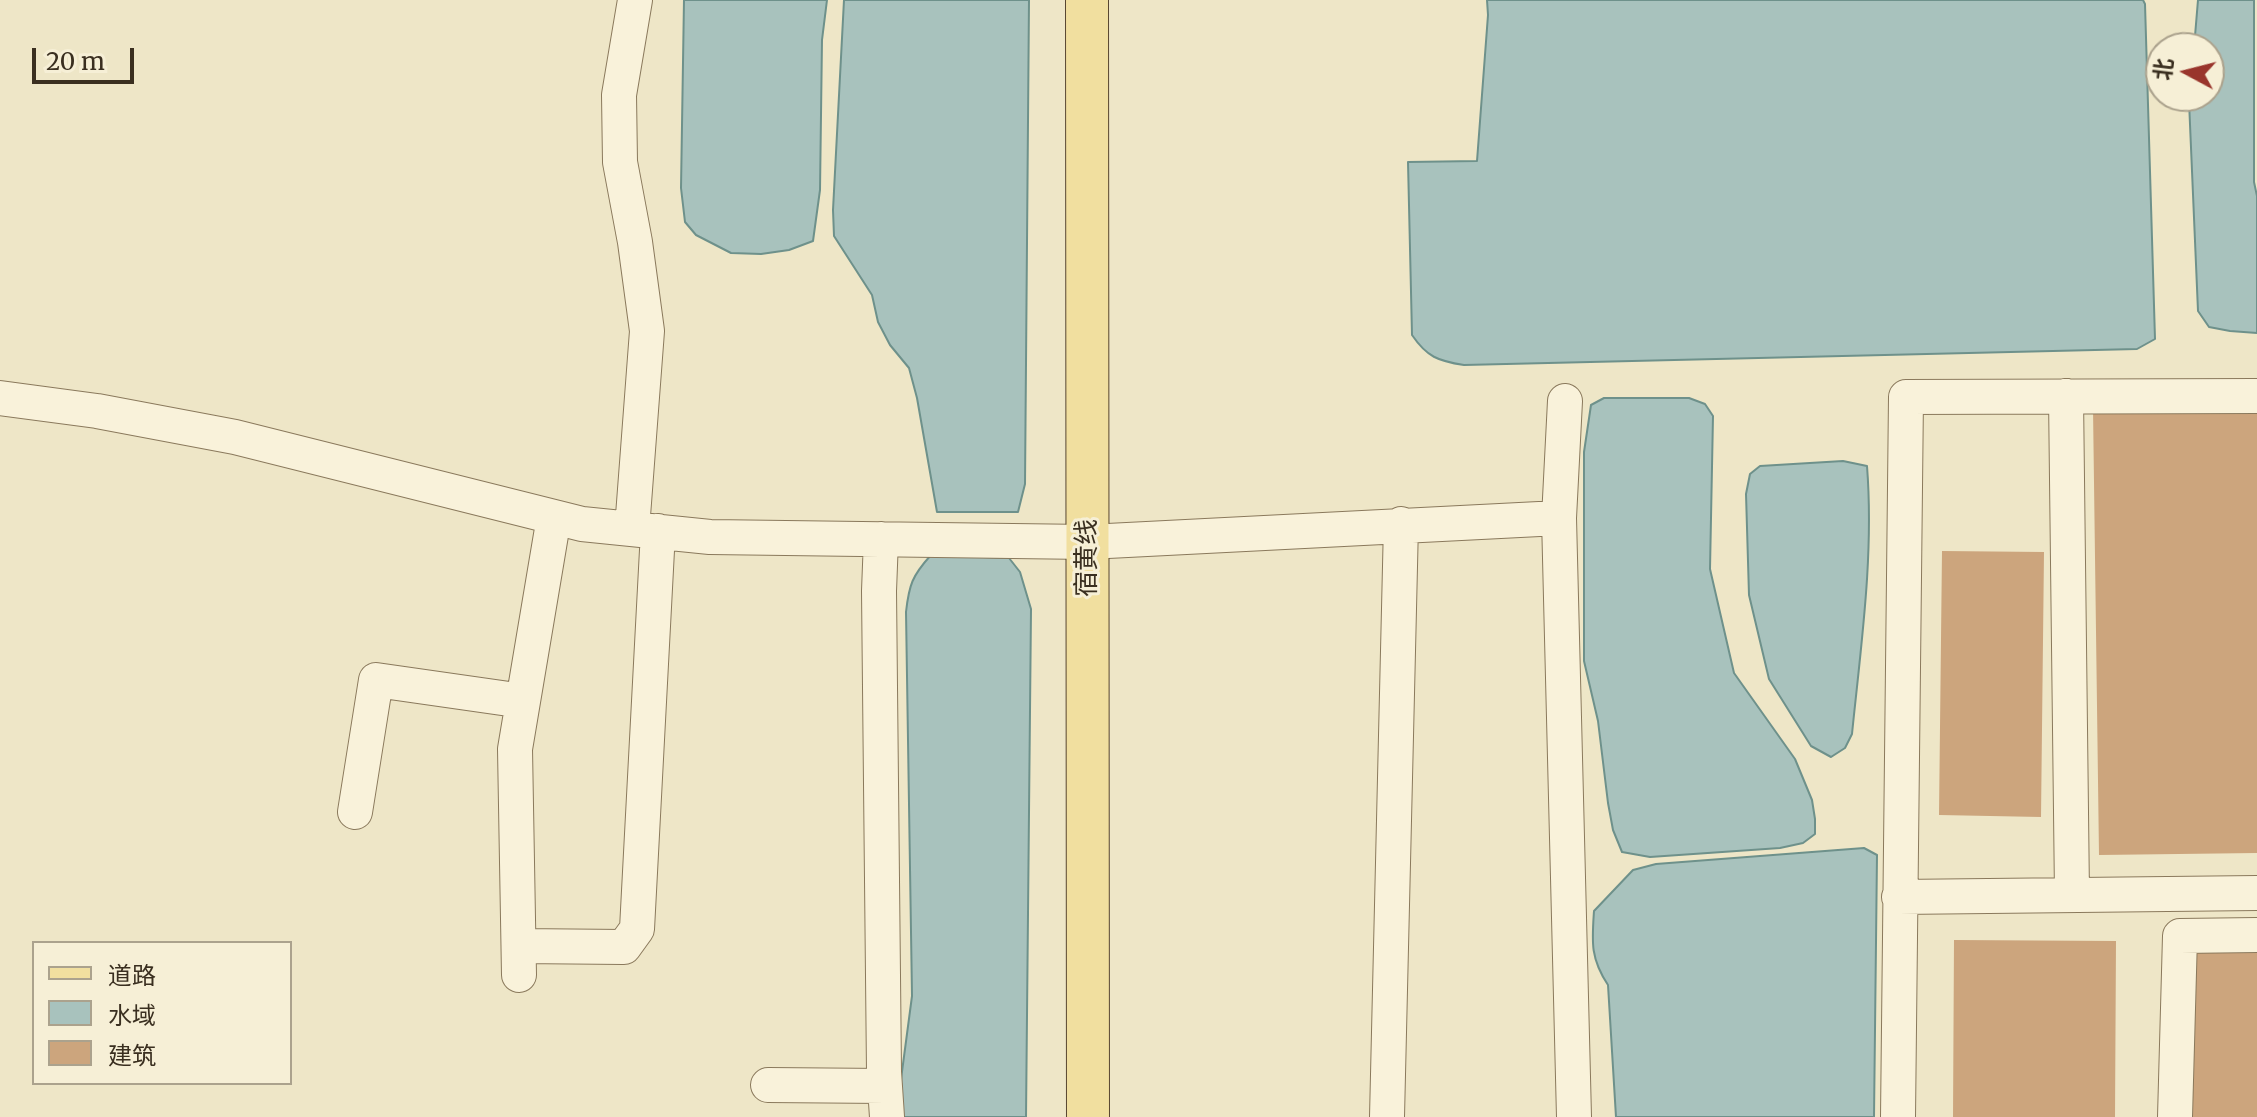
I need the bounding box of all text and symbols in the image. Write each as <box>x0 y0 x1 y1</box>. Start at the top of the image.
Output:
scale bar <box>36 32 138 82</box>
north arrow <box>2145 32 2225 112</box>
text: 20 m <box>46 46 105 77</box>
text: 北 <box>2148 57 2178 82</box>
street label: 宿黄线 <box>1072 519 1104 597</box>
legend <box>32 941 292 1085</box>
text: 道路 <box>108 960 156 991</box>
text: 水域 <box>108 1000 156 1031</box>
text: 建筑 <box>108 1040 156 1071</box>

